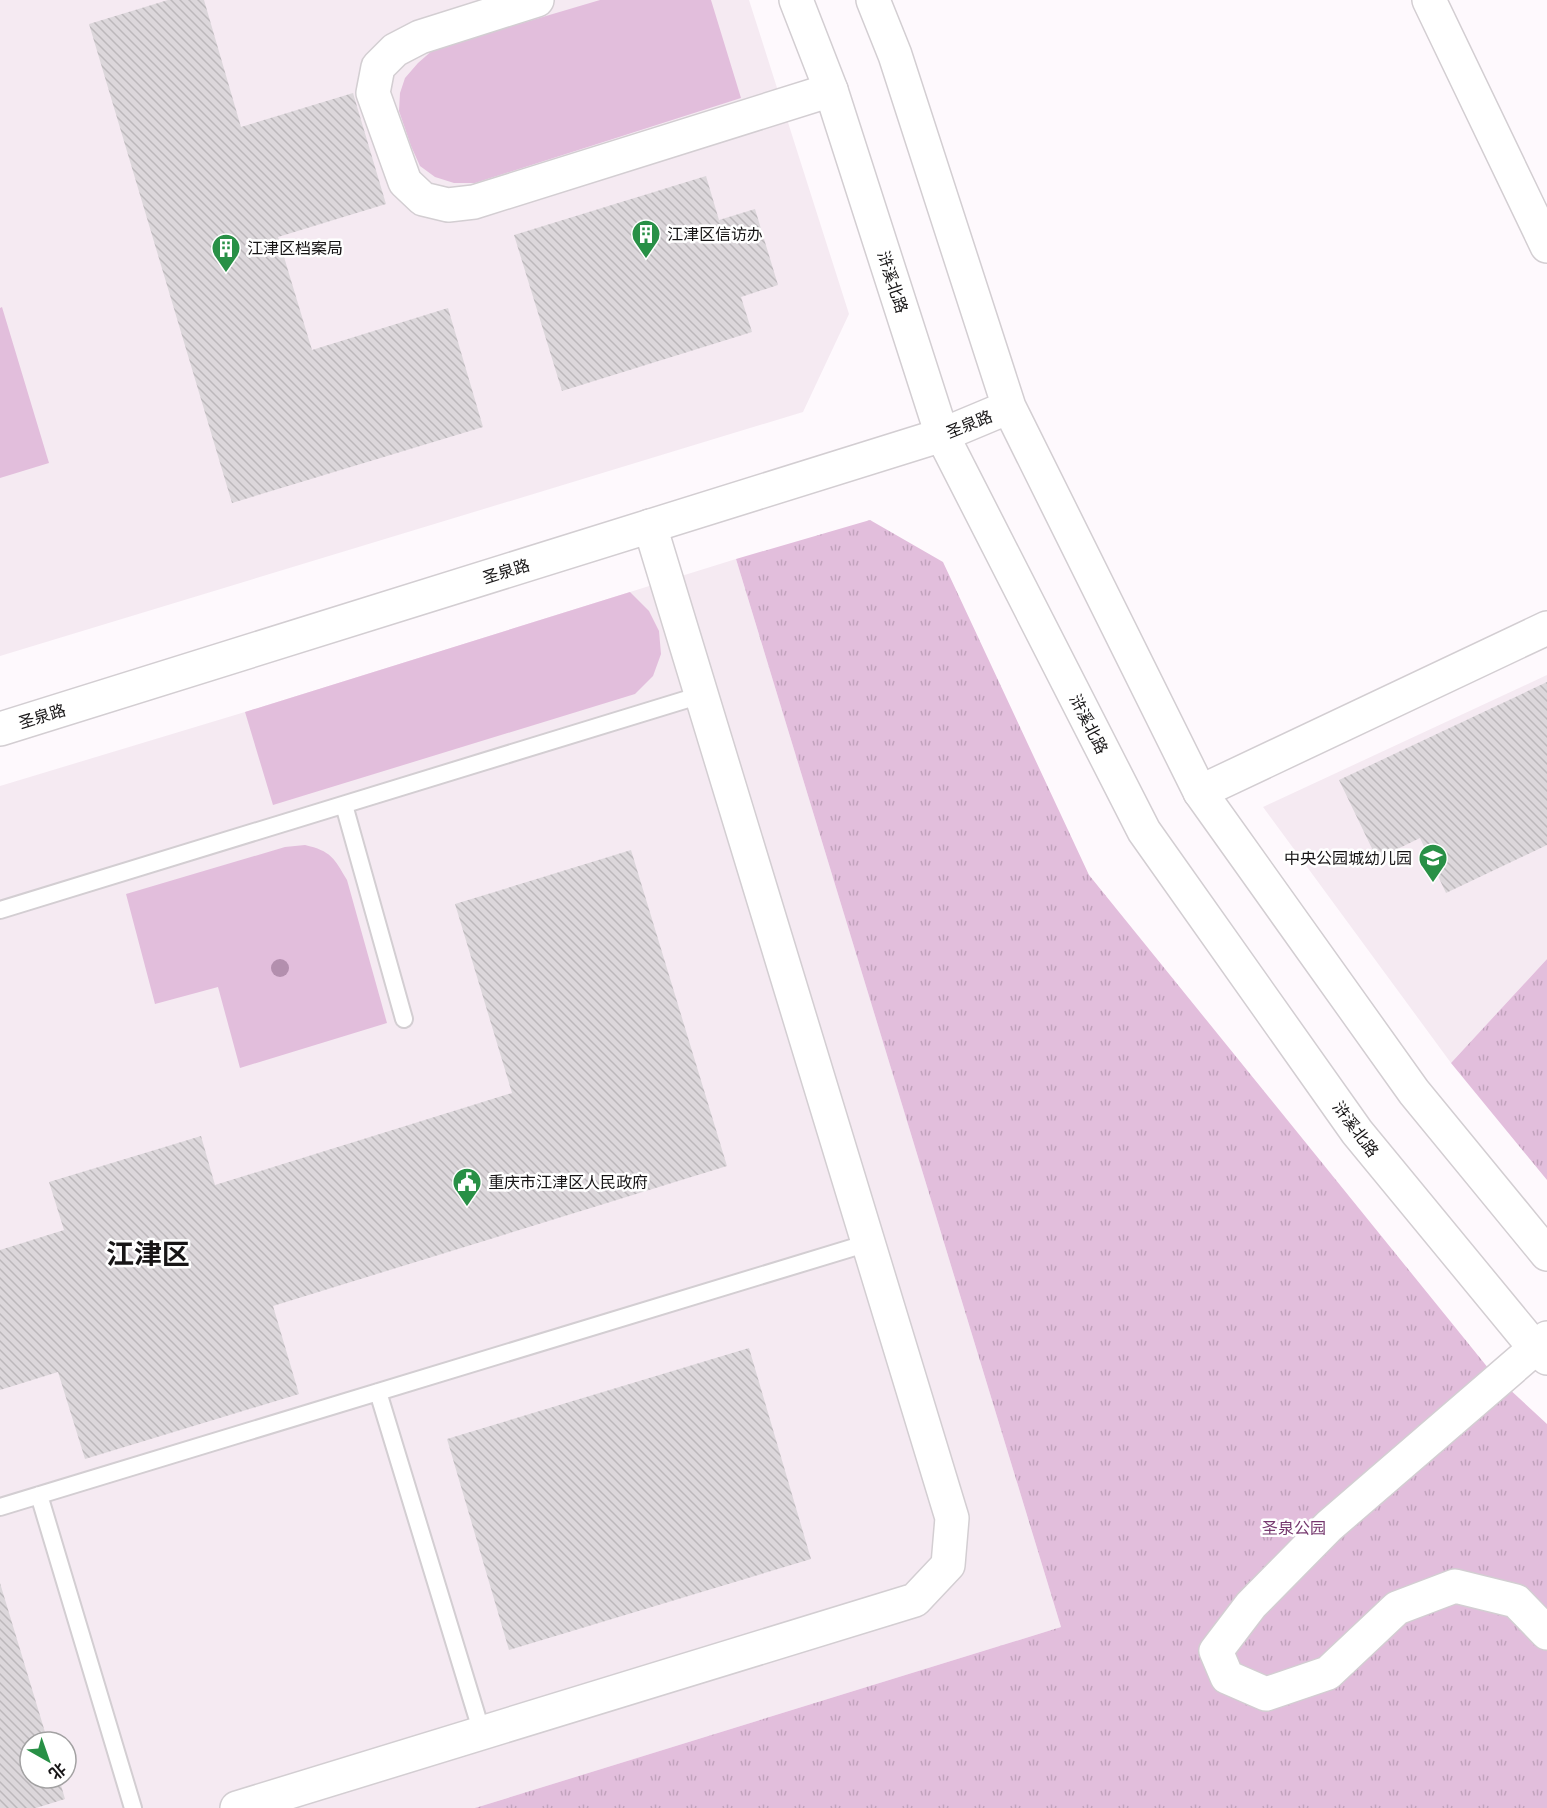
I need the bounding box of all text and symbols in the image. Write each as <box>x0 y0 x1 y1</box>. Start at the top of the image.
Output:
building icon: 江津区信访办 <box>630 218 662 260</box>
place label: 江津区信访办 <box>667 224 763 244</box>
building icon: 江津区档案局 <box>210 232 242 274</box>
place label: 江津区档案局 <box>247 238 343 258</box>
street label: 浒溪北路 <box>874 248 912 316</box>
street label: 圣泉路 <box>943 406 995 442</box>
street label: 圣泉路 <box>480 554 532 588</box>
street label: 浒溪北路 <box>1066 691 1112 757</box>
street label: 圣泉路 <box>16 699 68 733</box>
school or university icon: 中央公园城幼儿园 <box>1417 842 1449 884</box>
place label: 中央公园城幼儿园 <box>1284 848 1412 868</box>
street label: 浒溪北路 <box>1329 1097 1383 1161</box>
public building icon: 重庆市江津区人民政府 <box>451 1166 483 1208</box>
place label: 重庆市江津区人民政府 <box>488 1172 648 1192</box>
district label: 江津区 <box>106 1235 190 1272</box>
park label: 圣泉公园 <box>1262 1518 1326 1538</box>
north arrow <box>18 1730 78 1790</box>
text: 北 <box>45 1759 70 1784</box>

